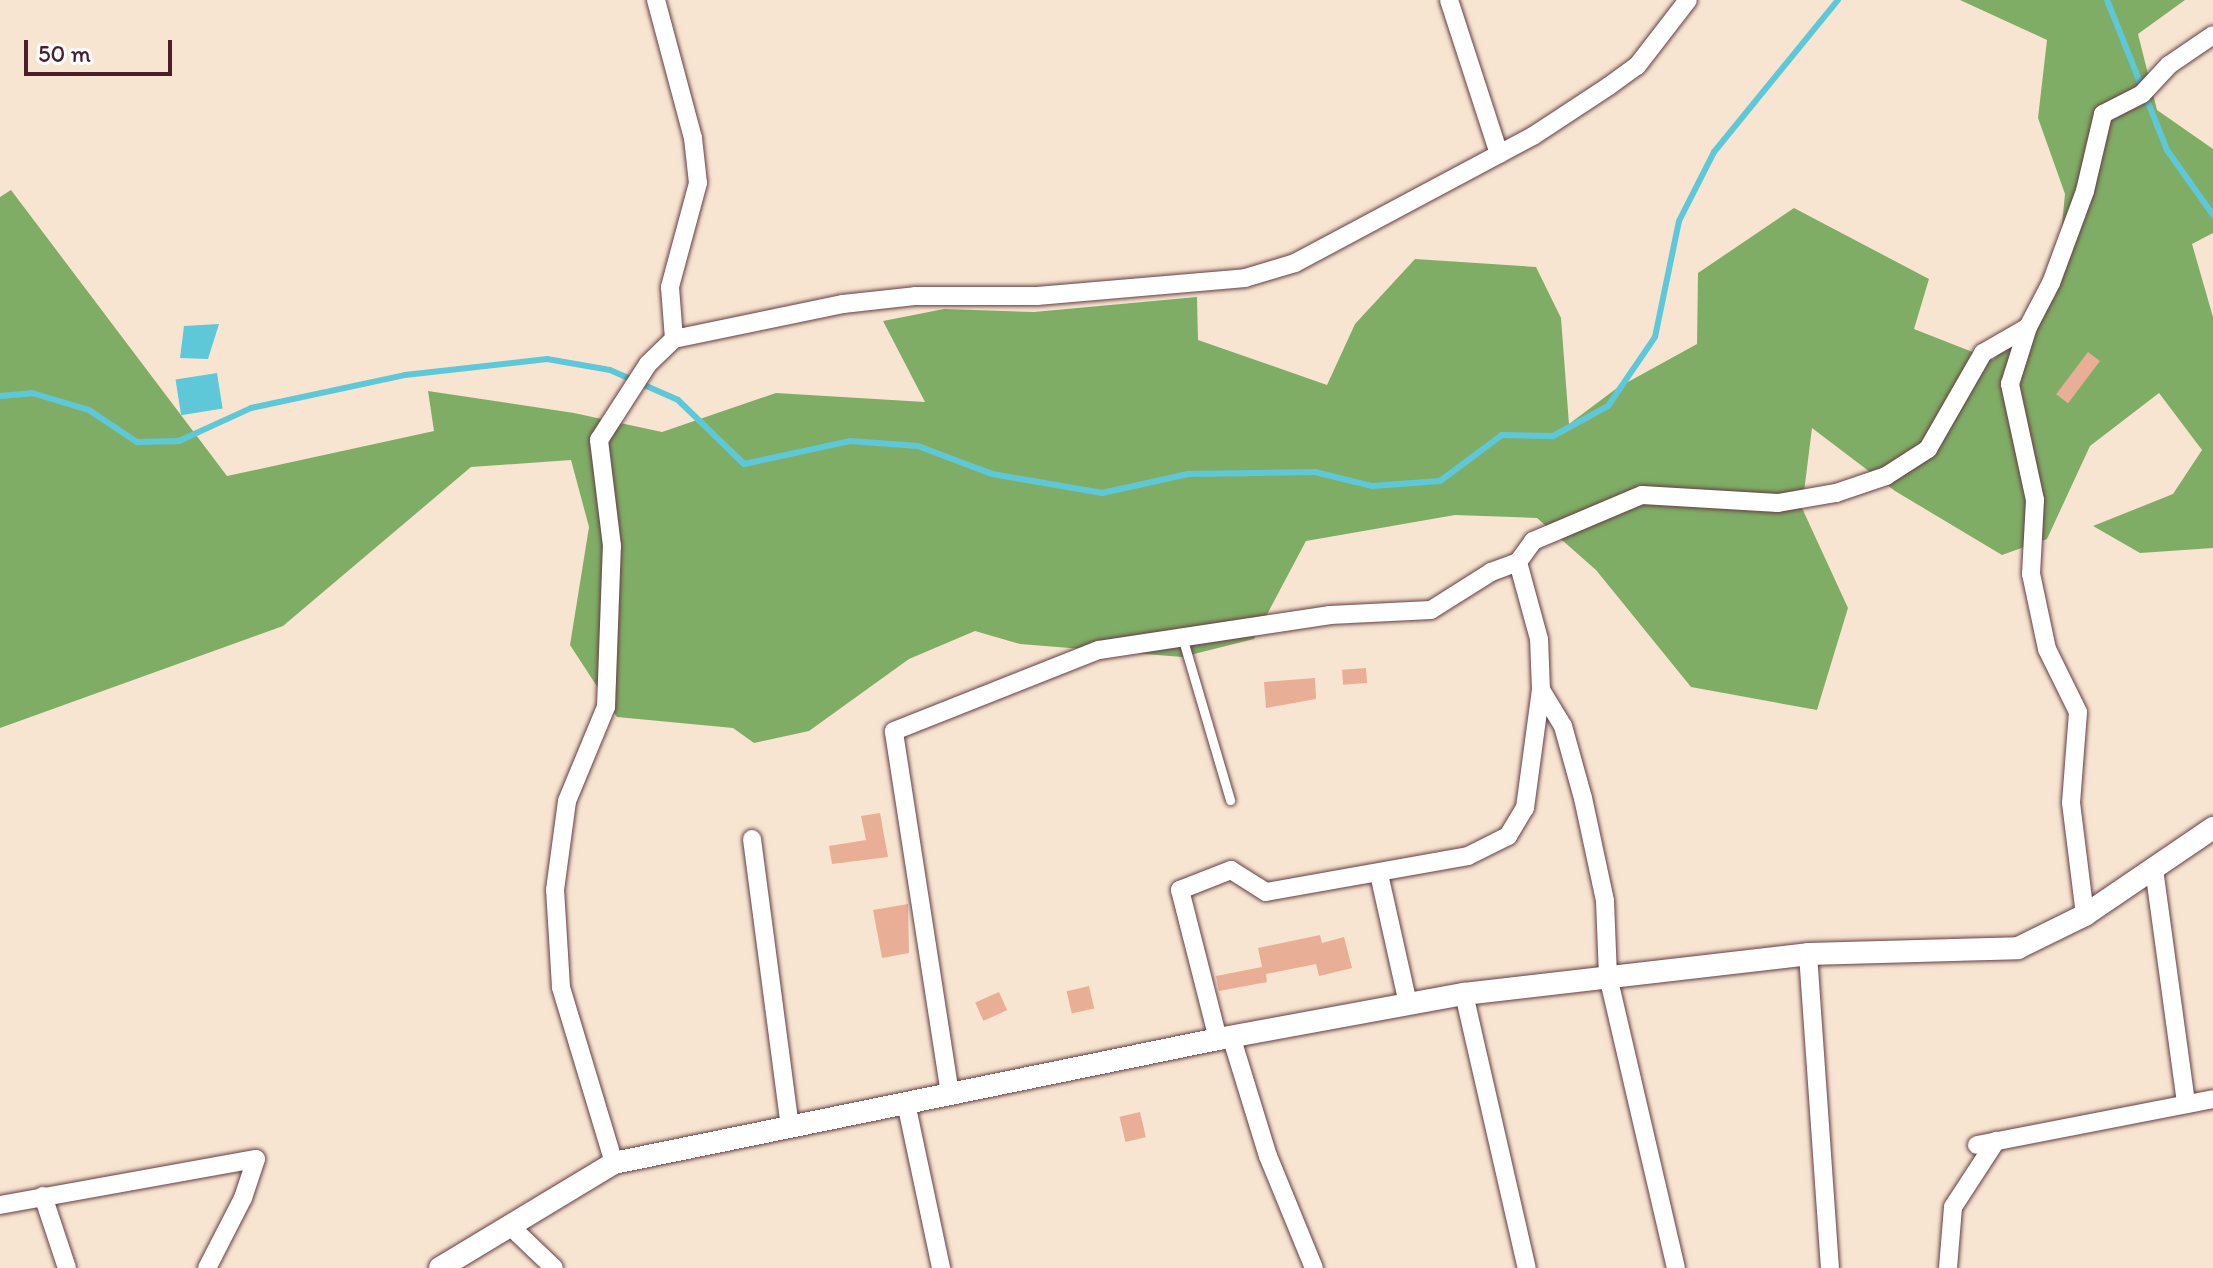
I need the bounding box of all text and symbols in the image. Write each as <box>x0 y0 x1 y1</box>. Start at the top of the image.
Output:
scale bar <box>28 24 176 74</box>
text: 50 m <box>38 39 91 68</box>

